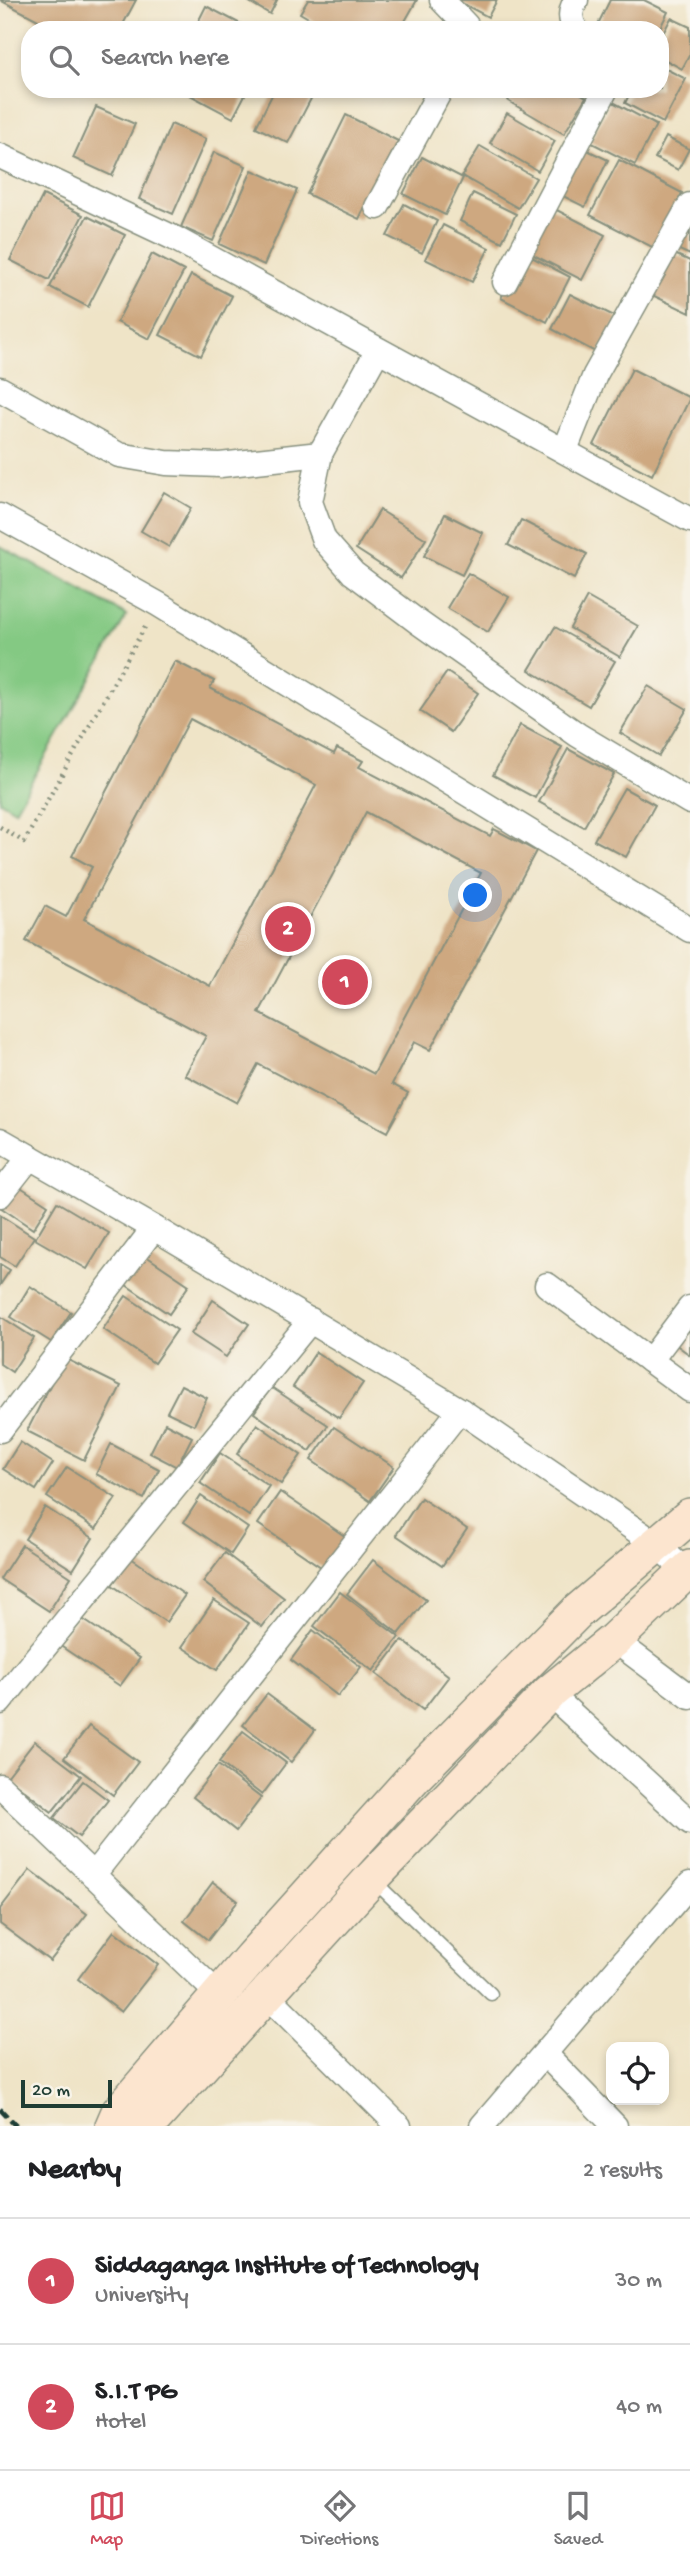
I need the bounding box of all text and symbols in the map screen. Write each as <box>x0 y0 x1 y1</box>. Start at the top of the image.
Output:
search box <box>21 21 669 98</box>
icon: search <box>45 41 83 79</box>
text: Search here <box>101 44 229 75</box>
your location <box>458 878 492 912</box>
pin: 2 <box>265 903 311 955</box>
pin: 1 <box>322 956 368 1008</box>
map controls <box>606 2042 669 2105</box>
button: locate <box>606 2042 669 2105</box>
scale bar <box>21 2077 112 2109</box>
text: 20 m <box>32 2080 70 2103</box>
text: Nearby <box>28 2154 121 2189</box>
text: 2 results <box>583 2158 662 2185</box>
text: Siddaganga Institute of Technology <box>95 2252 478 2283</box>
text: 1 <box>46 2268 56 2295</box>
text: 30 m <box>615 2268 662 2295</box>
text: University <box>95 2283 189 2310</box>
text: S.I.T PG <box>95 2378 177 2409</box>
text: 2 <box>45 2394 57 2421</box>
text: 40 m <box>616 2394 662 2421</box>
text: Hotel <box>95 2409 146 2436</box>
tab: Map <box>88 2487 126 2552</box>
tab: Directions <box>301 2487 378 2552</box>
tab: Saved <box>554 2487 602 2552</box>

